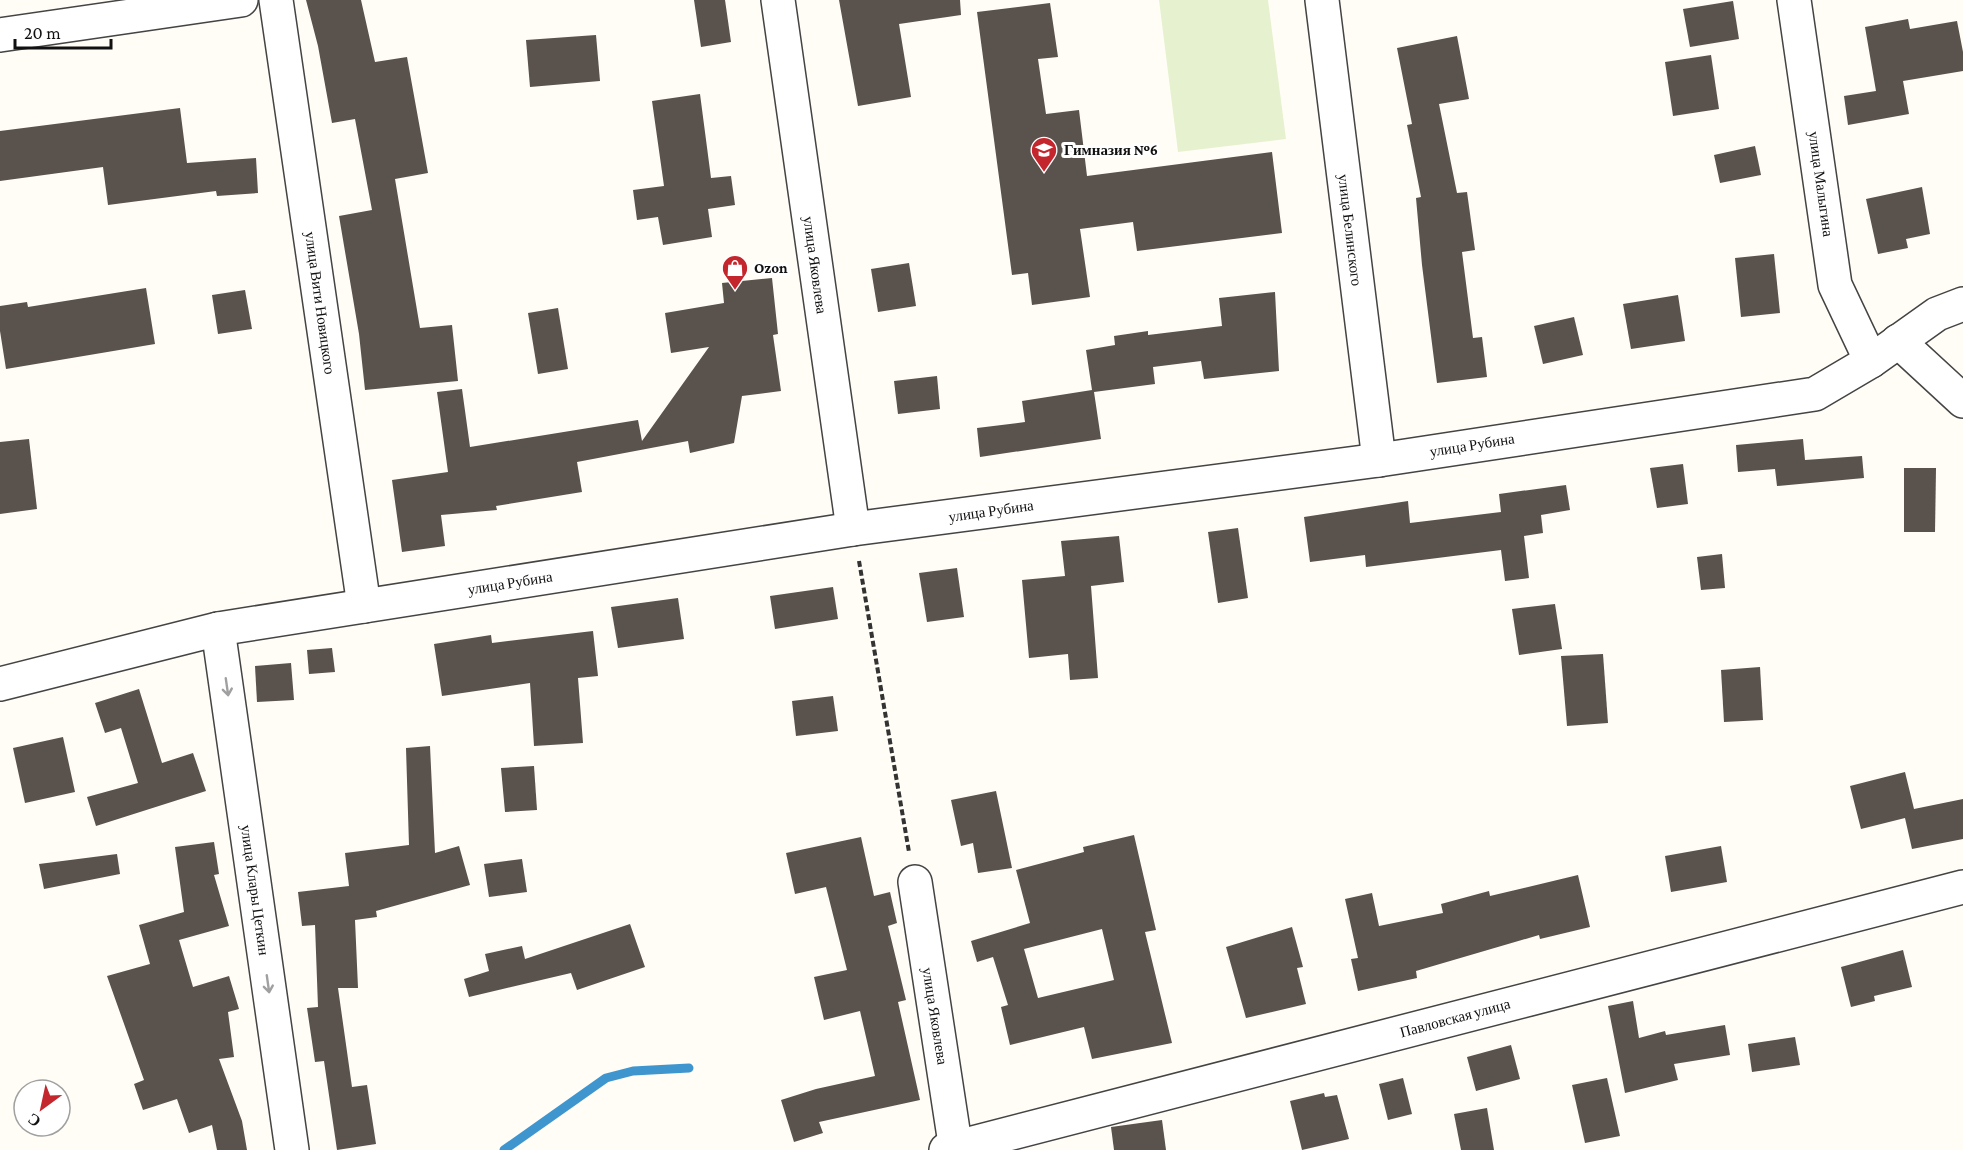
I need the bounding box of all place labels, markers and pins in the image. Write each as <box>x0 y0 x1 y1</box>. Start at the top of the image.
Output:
school or university icon: Гимназия №6 <box>1029 135 1059 173</box>
place label: Гимназия №6 <box>1064 142 1158 158</box>
shop icon: Ozon <box>720 253 750 291</box>
place label: Ozon <box>754 260 788 276</box>

